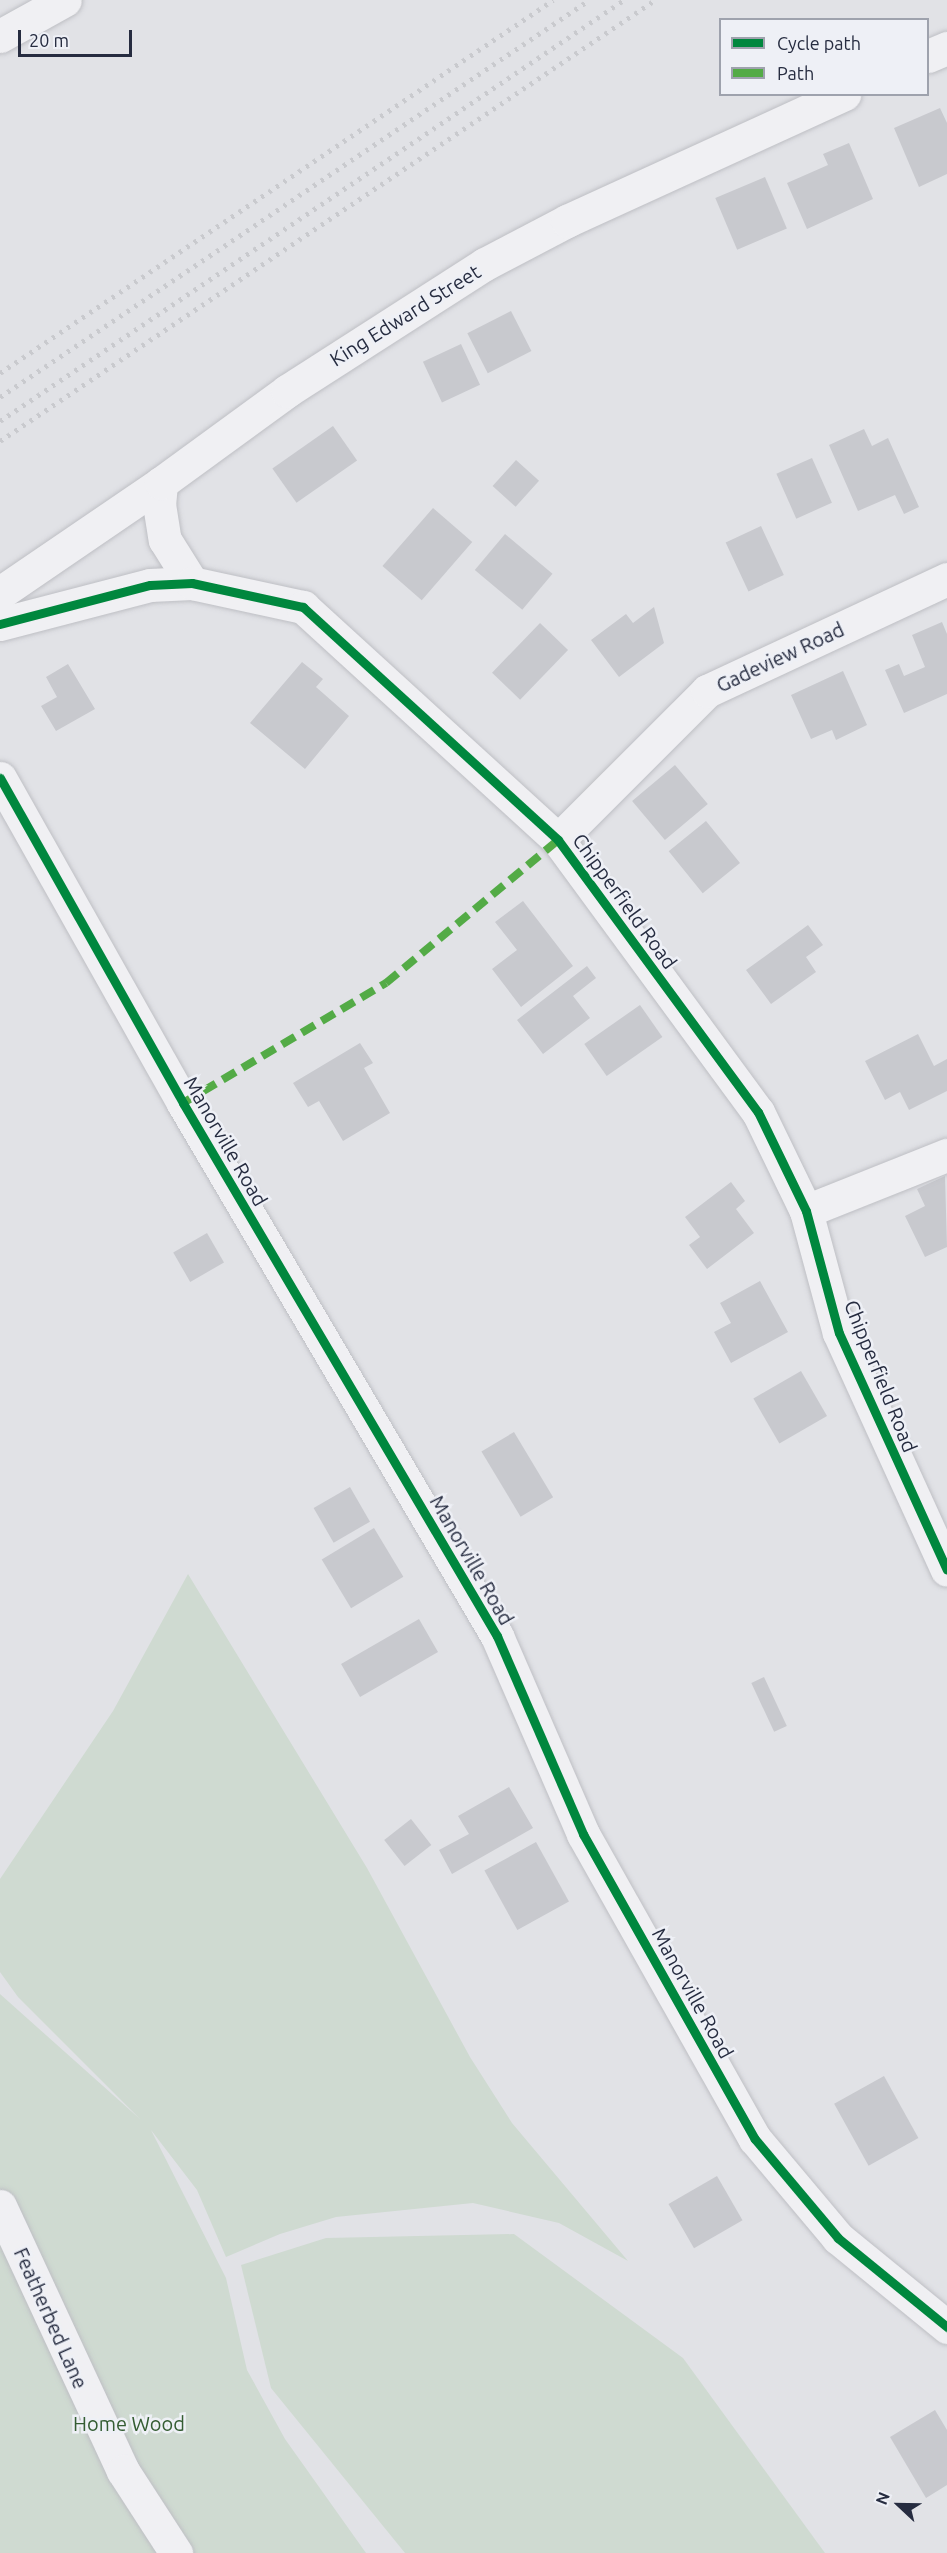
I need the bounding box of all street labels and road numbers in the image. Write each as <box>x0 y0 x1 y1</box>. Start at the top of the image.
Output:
street label: King Edward Street <box>325 259 485 371</box>
street label: Gadeview Road <box>712 617 848 697</box>
street label: Chipperfield Road <box>568 829 682 973</box>
street label: Manorville Road <box>179 1072 273 1210</box>
street label: Chipperfield Road <box>840 1297 922 1455</box>
street label: Manorville Road <box>425 1491 519 1629</box>
street label: Manorville Road <box>647 1924 739 2062</box>
street label: Featherbed Lane <box>9 2244 93 2392</box>

